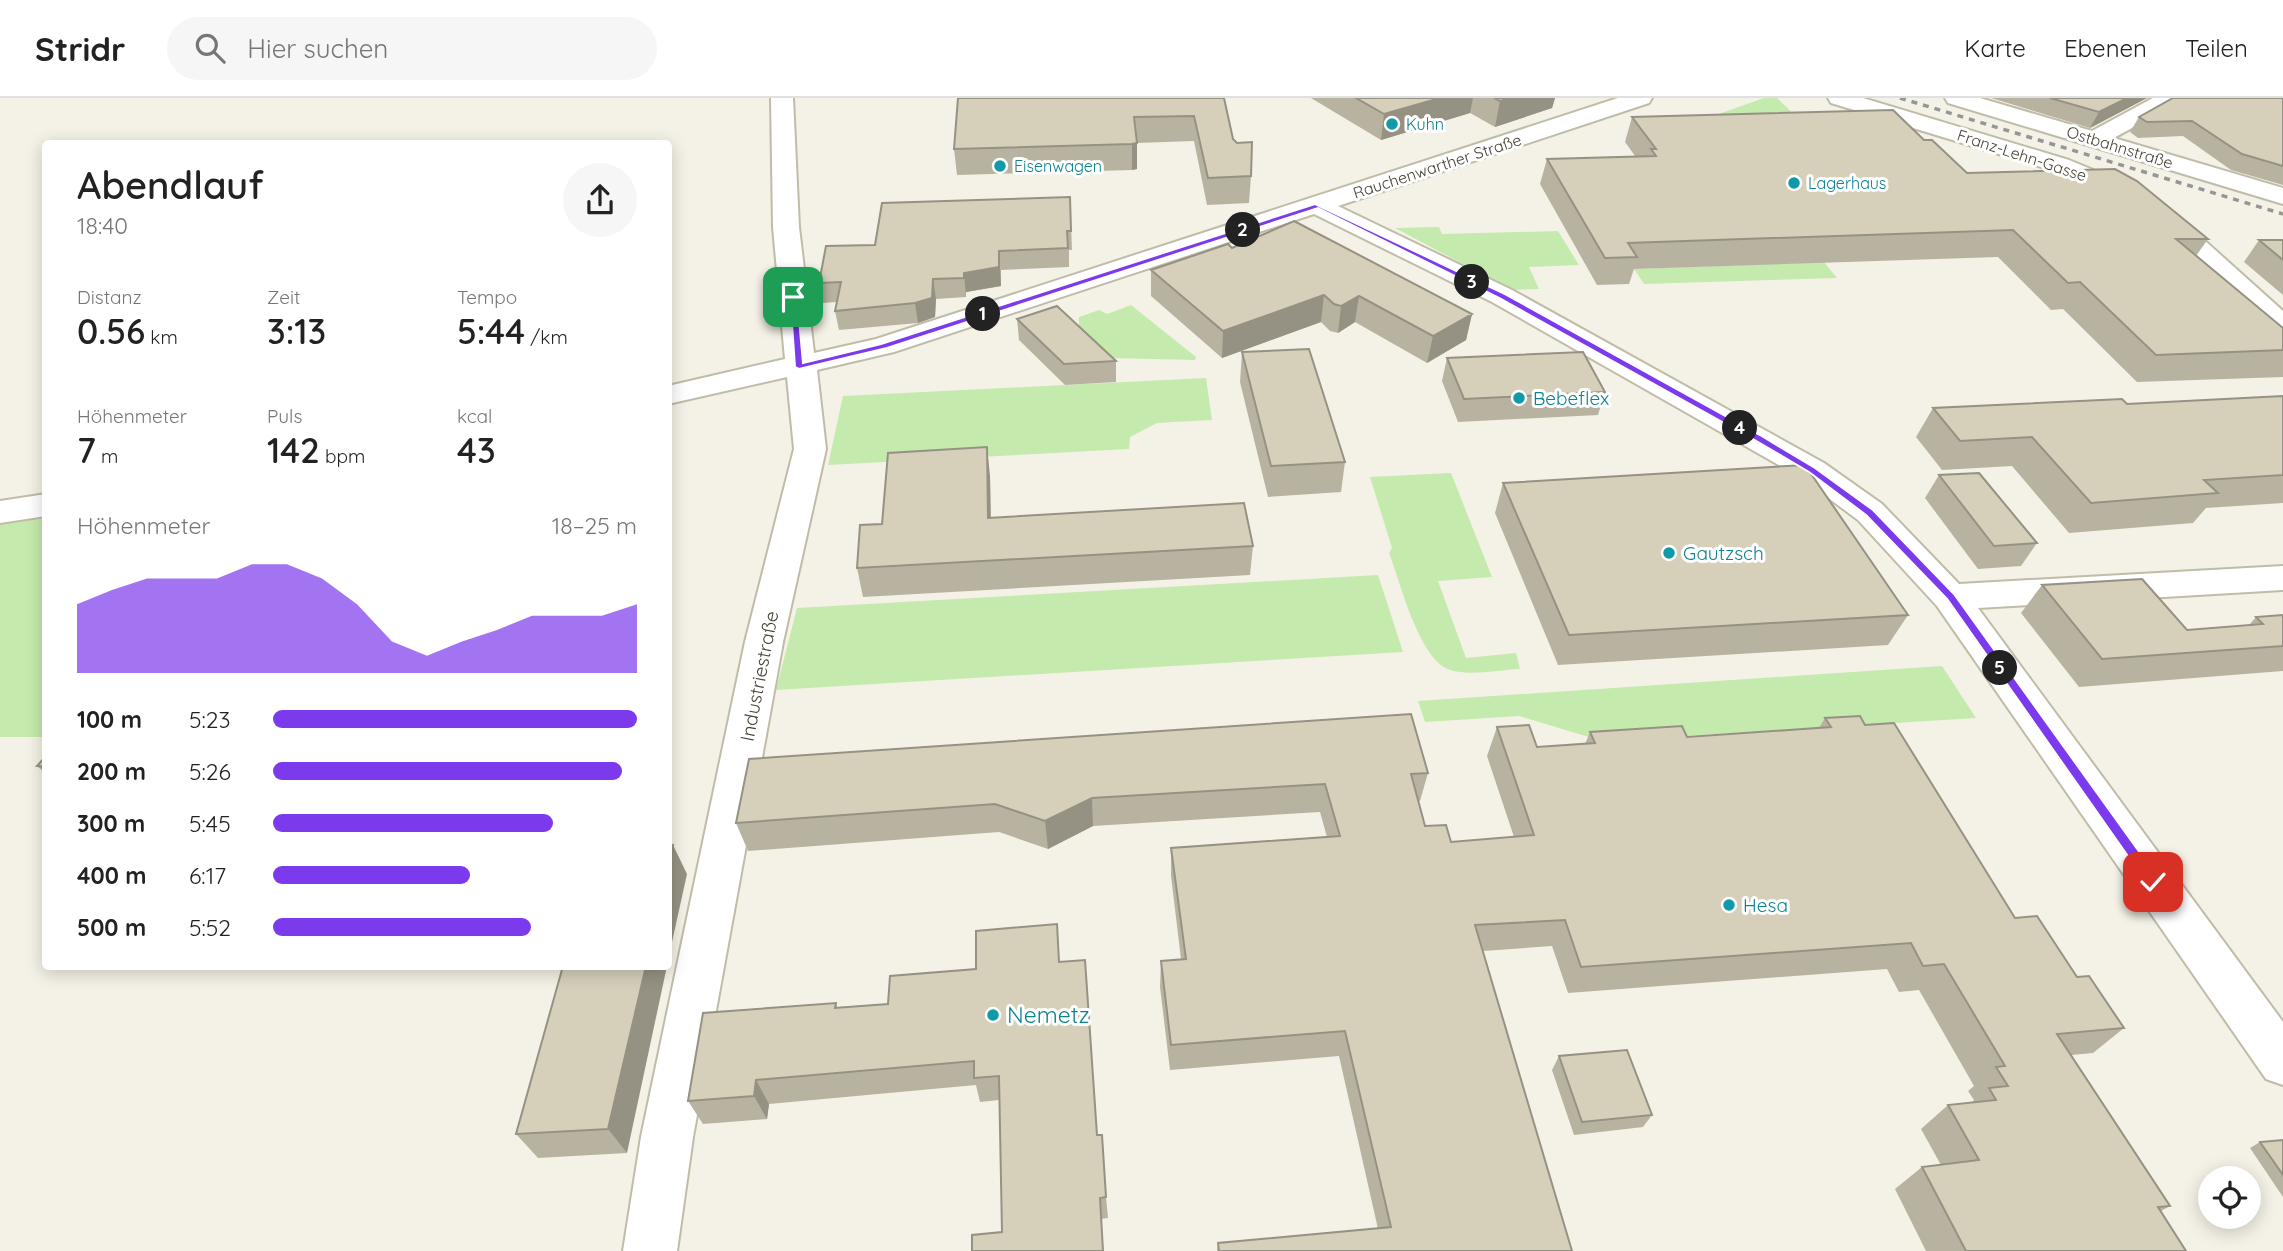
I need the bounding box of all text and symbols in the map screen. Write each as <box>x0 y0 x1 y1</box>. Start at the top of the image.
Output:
search box <box>167 17 657 80</box>
text: Stridr <box>35 28 125 69</box>
icon: search <box>191 29 229 67</box>
text: Hier suchen <box>247 32 388 65</box>
text: Karte <box>1964 33 2026 63</box>
text: Ebenen <box>2064 33 2147 63</box>
text: Teilen <box>2185 33 2248 63</box>
place label: Kuhn <box>1406 114 1444 134</box>
marker: Kuhn <box>1384 116 1400 132</box>
street label: Ostbahnstraße <box>2064 121 2176 173</box>
street label: Franz-Lehn-Gasse <box>1955 125 2089 185</box>
street label: Rauchenwarther Straße <box>1350 129 1524 203</box>
place label: Eisenwagen <box>1014 156 1102 176</box>
marker: Eisenwagen <box>992 158 1008 174</box>
text: Abendlauf <box>77 161 264 209</box>
button: share <box>563 163 637 237</box>
place label: Lagerhaus <box>1808 173 1886 193</box>
marker: Lagerhaus <box>1786 175 1802 191</box>
text: 18:40 <box>77 211 128 240</box>
pin: 2 <box>1226 212 1260 248</box>
text: 2 <box>1237 217 1248 241</box>
pin: 3 <box>1454 264 1490 300</box>
pin <box>763 267 823 327</box>
text: 3 <box>1466 269 1477 293</box>
icon: arrive <box>774 278 812 316</box>
text: Distanz <box>77 285 142 309</box>
text: Zeit <box>267 285 300 309</box>
text: Tempo <box>457 285 517 309</box>
pin: 1 <box>965 296 1000 332</box>
text: 1 <box>979 301 986 325</box>
text: 0.56 <box>77 309 145 353</box>
text: 3:13 <box>267 309 326 353</box>
text: 5:44 <box>457 309 525 353</box>
text: km <box>145 325 178 349</box>
text: /km <box>525 325 568 349</box>
place label: Bebeflex <box>1533 386 1609 410</box>
marker: Bebeflex <box>1511 390 1527 406</box>
text: Höhenmeter <box>77 404 187 428</box>
text: Puls <box>267 404 302 428</box>
text: kcal <box>457 404 492 428</box>
pin: 4 <box>1722 410 1758 446</box>
text: 4 <box>1734 415 1745 439</box>
text: 7 <box>77 428 96 472</box>
text: 142 <box>267 428 320 472</box>
text: 43 <box>457 428 496 472</box>
text: m <box>96 444 118 468</box>
text: bpm <box>320 444 365 468</box>
text: Höhenmeter <box>77 511 210 540</box>
text: 18–25 m <box>552 511 637 540</box>
place label: Gautzsch <box>1683 541 1764 565</box>
marker: Gautzsch <box>1661 545 1677 561</box>
street label: Industriestraße <box>735 609 783 743</box>
pin: 5 <box>1982 650 2018 686</box>
text: 5 <box>1994 655 2005 679</box>
text: 100 m <box>77 705 142 734</box>
text: 5:23 <box>189 705 231 734</box>
text: 200 m <box>77 757 146 786</box>
text: 5:26 <box>189 757 231 786</box>
text: 300 m <box>77 809 145 838</box>
text: 5:45 <box>189 809 231 838</box>
pin <box>2123 852 2183 912</box>
text: 400 m <box>77 861 146 890</box>
text: 6:17 <box>189 861 226 890</box>
icon: check <box>2134 863 2172 901</box>
place label: Hesa <box>1743 893 1788 917</box>
marker: Hesa <box>1721 897 1737 913</box>
text: 500 m <box>77 913 146 942</box>
text: 5:52 <box>189 913 231 942</box>
place label: Nemetz <box>1007 1000 1090 1029</box>
marker: Nemetz <box>985 1007 1001 1023</box>
map controls <box>2198 1166 2261 1229</box>
button: locate <box>2198 1166 2261 1229</box>

